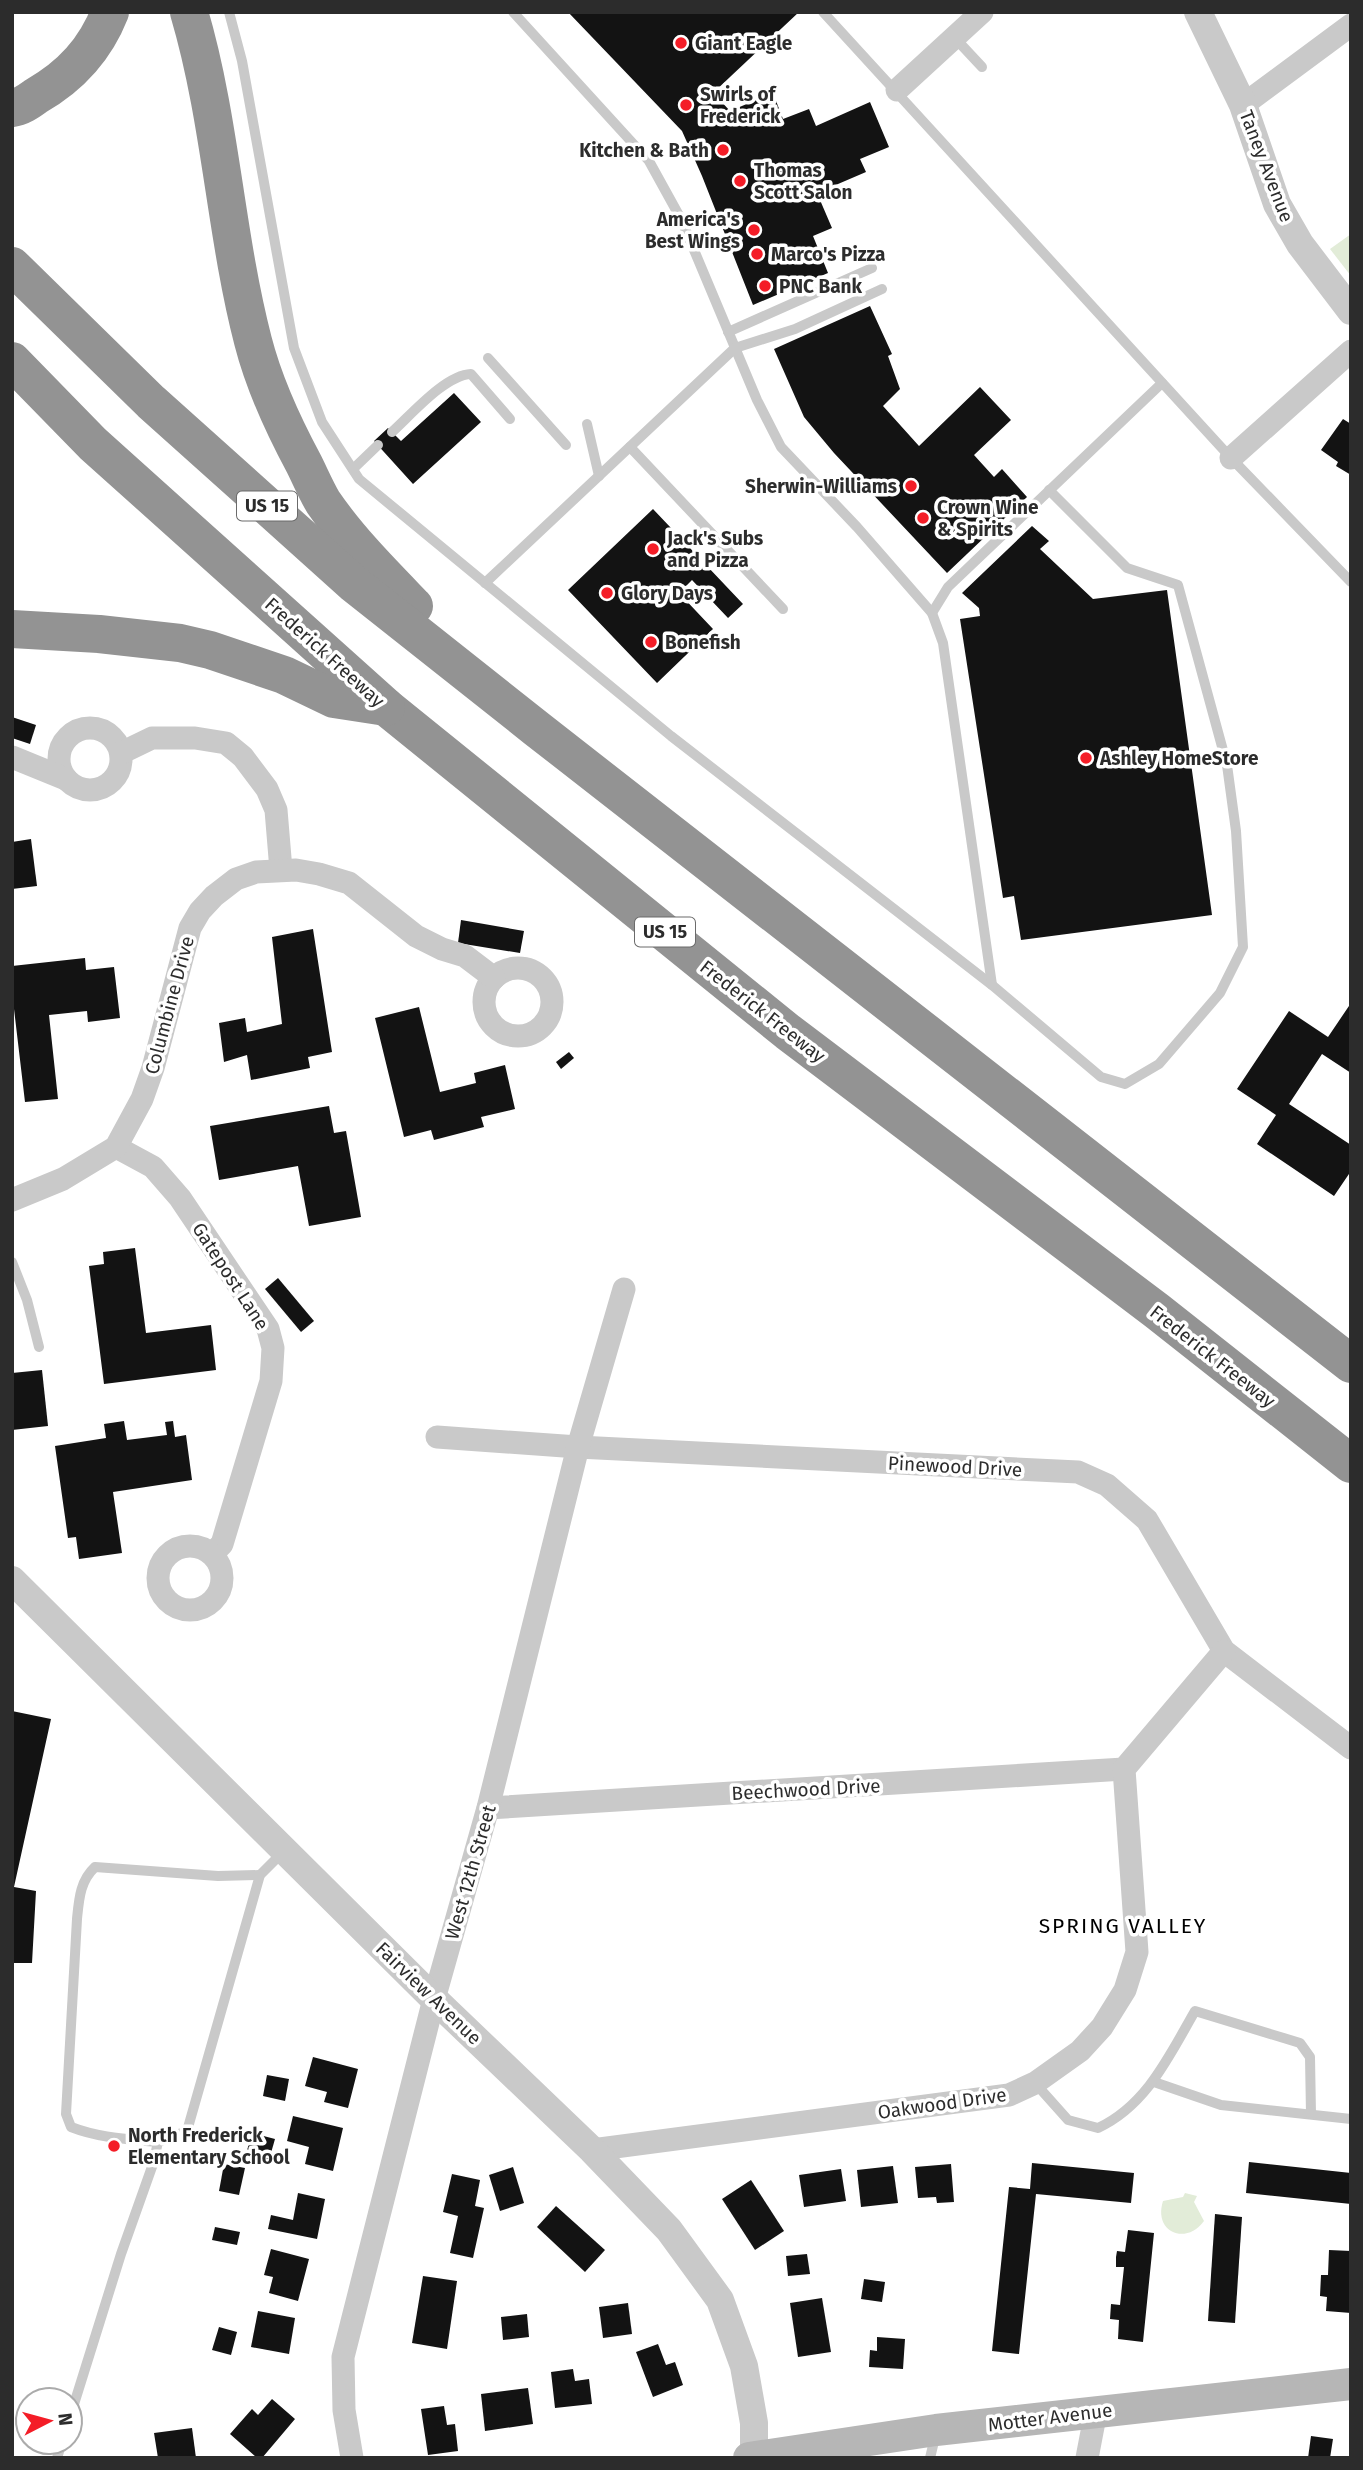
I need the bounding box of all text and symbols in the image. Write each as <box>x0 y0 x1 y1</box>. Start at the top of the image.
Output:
place label: Giant Eagle <box>695 32 792 55</box>
marker: Giant Eagle <box>673 35 689 51</box>
place label: Swirls of Frederick <box>700 83 781 128</box>
marker: Swirls of Frederick <box>678 97 694 113</box>
street label: Taney Avenue <box>1235 107 1298 225</box>
place label: Kitchen & Bath <box>579 139 709 162</box>
marker: Kitchen & Bath <box>715 142 731 158</box>
place label: Thomas Scott Salon <box>754 159 853 204</box>
marker: Thomas Scott Salon <box>732 173 748 189</box>
place label: America's Best Wings <box>645 208 740 253</box>
marker: America's Best Wings <box>746 222 762 238</box>
place label: Marco's Pizza <box>771 243 885 266</box>
marker: Marco's Pizza <box>749 246 765 262</box>
place label: PNC Bank <box>779 275 863 298</box>
marker: PNC Bank <box>757 278 773 294</box>
place label: Sherwin-Williams <box>745 475 897 498</box>
marker: Sherwin-Williams <box>903 478 919 494</box>
road number: US 15 <box>237 492 297 520</box>
place label: Crown Wine & Spirits <box>937 496 1038 541</box>
marker: Crown Wine & Spirits <box>915 510 931 526</box>
place label: Jack's Subs and Pizza <box>666 527 763 572</box>
marker: Jack's Subs and Pizza <box>645 541 661 557</box>
place label: Glory Days <box>621 582 713 605</box>
marker: Glory Days <box>599 585 615 601</box>
street label: Frederick Freeway <box>260 593 390 713</box>
place label: Bonefish <box>665 631 741 654</box>
marker: Bonefish <box>643 634 659 650</box>
place label: Ashley HomeStore <box>1099 747 1258 770</box>
marker: Ashley HomeStore <box>1078 750 1094 766</box>
road number: US 15 <box>635 917 695 946</box>
street label: Columbine Drive <box>140 934 199 1077</box>
street label: Frederick Freeway <box>695 955 831 1068</box>
street label: Gatepost Lane <box>187 1218 274 1334</box>
street label: Frederick Freeway <box>1145 1300 1281 1413</box>
street label: Pinewood Drive <box>887 1451 1023 1482</box>
street label: Beechwood Drive <box>731 1774 881 1805</box>
street label: West 12th Street <box>440 1802 501 1942</box>
district label: SPRING VALLEY <box>1039 1913 1207 1939</box>
street label: Fairview Avenue <box>371 1937 486 2050</box>
street label: Oakwood Drive <box>876 2083 1008 2124</box>
place label: North Frederick Elementary School <box>128 2124 290 2169</box>
marker: North Frederick Elementary School <box>106 2138 122 2154</box>
north arrow <box>14 2386 84 2456</box>
street label: Motter Avenue <box>987 2398 1114 2437</box>
text: N <box>53 2412 78 2427</box>

